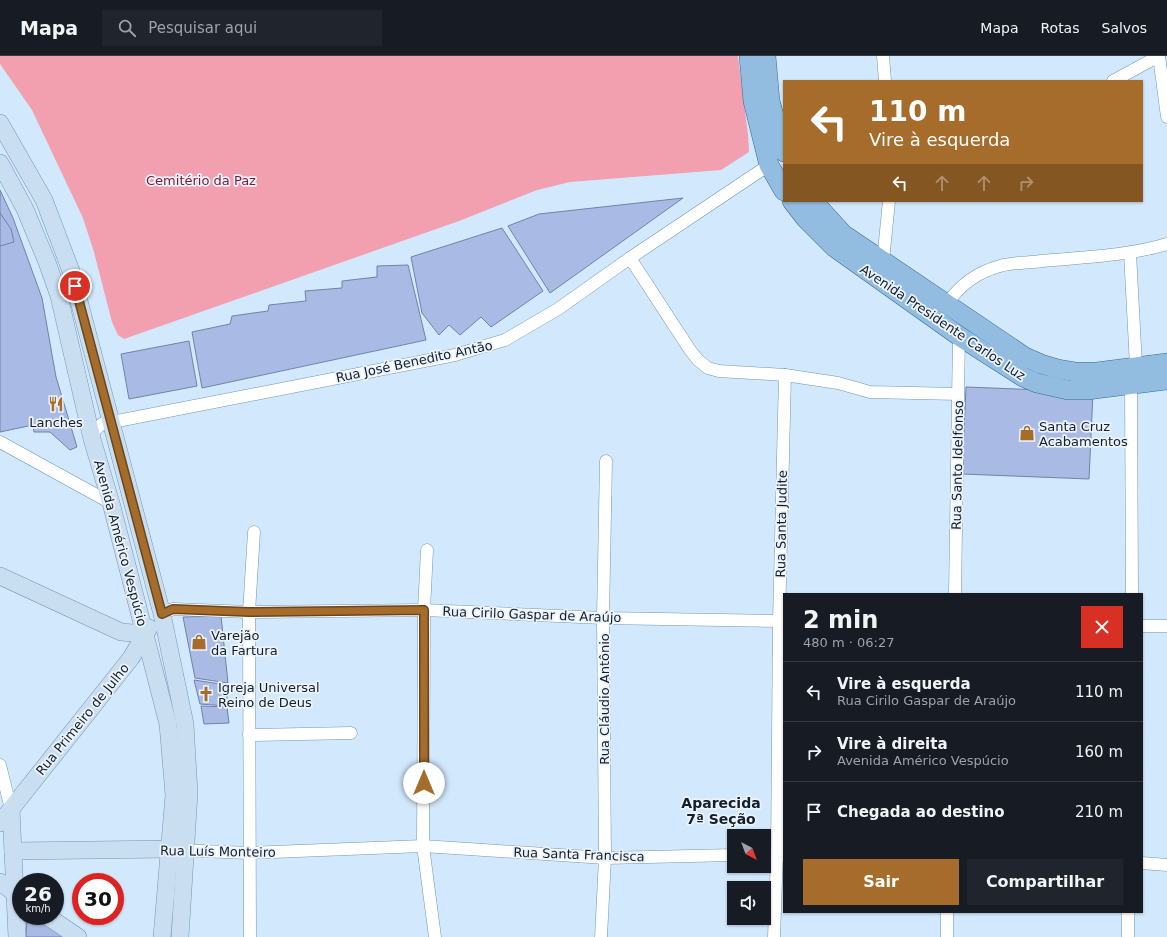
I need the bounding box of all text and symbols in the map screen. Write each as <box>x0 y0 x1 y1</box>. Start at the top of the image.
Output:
search box <box>102 10 382 46</box>
text: Mapa <box>20 17 78 39</box>
icon: search <box>116 17 138 39</box>
text: Pesquisar aqui <box>148 19 257 37</box>
text: Mapa <box>980 20 1018 36</box>
text: Rotas <box>1040 20 1080 36</box>
text: Salvos <box>1102 20 1147 36</box>
text: 110 m <box>869 95 966 128</box>
icon: left <box>803 96 855 148</box>
text: Vire à esquerda <box>869 129 1010 150</box>
icon: left <box>889 172 911 194</box>
icon: ahead <box>931 172 953 194</box>
icon: ahead <box>973 172 995 194</box>
icon: right <box>1015 172 1037 194</box>
park label: Cemitério da Paz <box>146 173 256 188</box>
street label: Avenida Presidente Carlos Luz <box>857 261 1028 383</box>
pin <box>58 269 92 303</box>
icon: arrive <box>64 275 86 297</box>
street label: Rua José Benedito Antão <box>334 338 494 385</box>
restaurant icon: Lanches <box>47 395 65 413</box>
street label: Rua Santo Idelfonso <box>949 400 966 530</box>
place label: Lanches <box>29 415 83 430</box>
place label: Santa Cruz Acabamentos <box>1039 419 1128 449</box>
shop icon: Santa Cruz Acabamentos <box>1018 424 1036 442</box>
street label: Avenida Américo Vespúcio <box>91 458 150 628</box>
street label: Rua Santa Judite <box>773 470 790 578</box>
street label: Rua Cirilo Gaspar de Araújo <box>442 604 622 625</box>
text: 2 min <box>803 606 878 634</box>
button: close <box>1081 606 1123 648</box>
place label: Varejão da Fartura <box>211 628 278 658</box>
shop icon: Varejão da Fartura <box>190 633 208 651</box>
street label: Rua Cláudio Antônio <box>597 633 612 765</box>
text: 480 m · 06:27 <box>803 635 894 650</box>
street label: Rua Primeiro de Julho <box>33 661 132 778</box>
text: Vire à esquerda <box>837 675 971 693</box>
place label: Igreja Universal Reino de Deus <box>218 680 320 710</box>
icon: left <box>803 681 825 703</box>
text: 110 m <box>1075 683 1123 701</box>
church icon: Igreja Universal Reino de Deus <box>197 685 215 703</box>
text: Rua Cirilo Gaspar de Araújo <box>837 693 1016 708</box>
text: Vire à direita <box>837 735 948 753</box>
icon: right <box>803 741 825 763</box>
text: 160 m <box>1075 743 1123 761</box>
text: Avenida Américo Vespúcio <box>837 753 1009 768</box>
position arrow <box>403 762 445 804</box>
district label: Aparecida 7ª Seção <box>681 795 761 827</box>
icon: arrive <box>803 801 825 823</box>
text: Chegada ao destino <box>837 803 1005 821</box>
text: 210 m <box>1075 803 1123 821</box>
north arrow <box>727 829 771 873</box>
map controls <box>727 829 771 925</box>
street label: Rua Luís Monteiro <box>160 843 276 860</box>
street label: Rua Santa Francisca <box>513 845 645 864</box>
button: Sair <box>803 859 959 905</box>
button: Compartilhar <box>967 859 1123 905</box>
speed limit sign: 30 <box>72 873 124 925</box>
button: sound <box>727 881 771 925</box>
text: 26 <box>24 882 52 906</box>
text: km/h <box>25 903 51 914</box>

